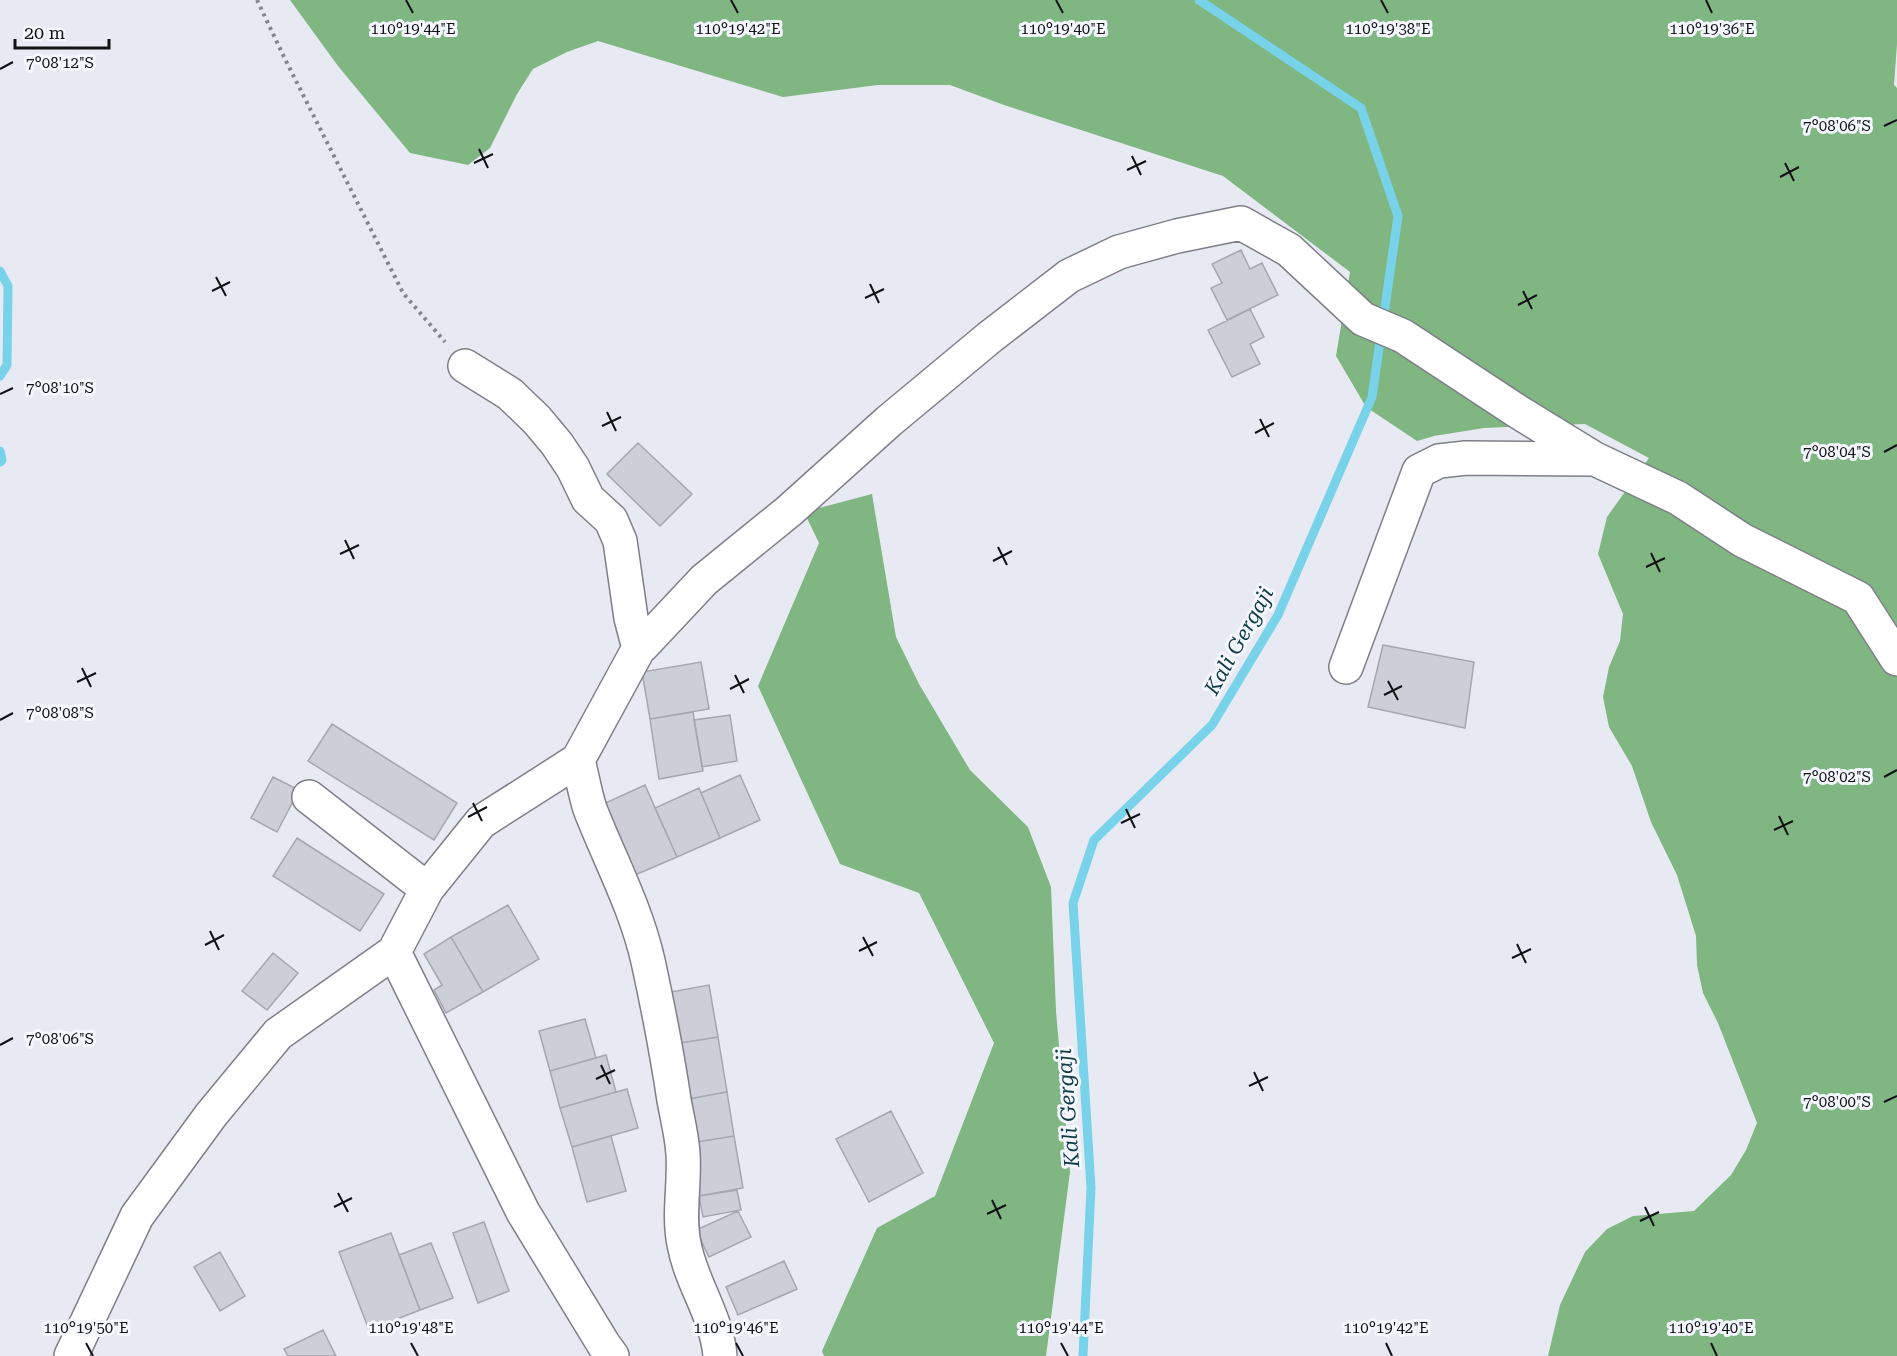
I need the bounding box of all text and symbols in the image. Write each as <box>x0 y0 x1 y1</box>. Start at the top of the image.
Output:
scale bar <box>15 12 110 50</box>
text: 110°19'44"E <box>370 20 456 38</box>
text: 110°19'42"E <box>695 20 781 38</box>
text: 110°19'40"E <box>1020 20 1106 38</box>
text: 110°19'38"E <box>1345 20 1431 38</box>
text: 110°19'36"E <box>1669 20 1755 38</box>
text: 20 m <box>24 22 65 43</box>
text: 7°08'12"S <box>26 54 94 72</box>
text: 7°08'06"S <box>1803 117 1871 135</box>
text: 7°08'10"S <box>26 379 94 397</box>
text: 7°08'04"S <box>1803 443 1871 461</box>
water label: Kali Gergaji <box>1199 583 1278 700</box>
text: 7°08'08"S <box>26 704 94 722</box>
text: 7°08'02"S <box>1803 768 1871 786</box>
text: 7°08'06"S <box>26 1030 94 1048</box>
water label: Kali Gergaji <box>1052 1048 1084 1169</box>
text: 7°08'00"S <box>1803 1093 1871 1111</box>
text: 110°19'50"E <box>43 1319 129 1337</box>
text: 110°19'48"E <box>368 1319 454 1337</box>
text: 110°19'46"E <box>693 1319 779 1337</box>
text: 110°19'44"E <box>1018 1319 1104 1337</box>
text: 110°19'42"E <box>1343 1319 1429 1337</box>
text: 110°19'40"E <box>1668 1319 1754 1337</box>

